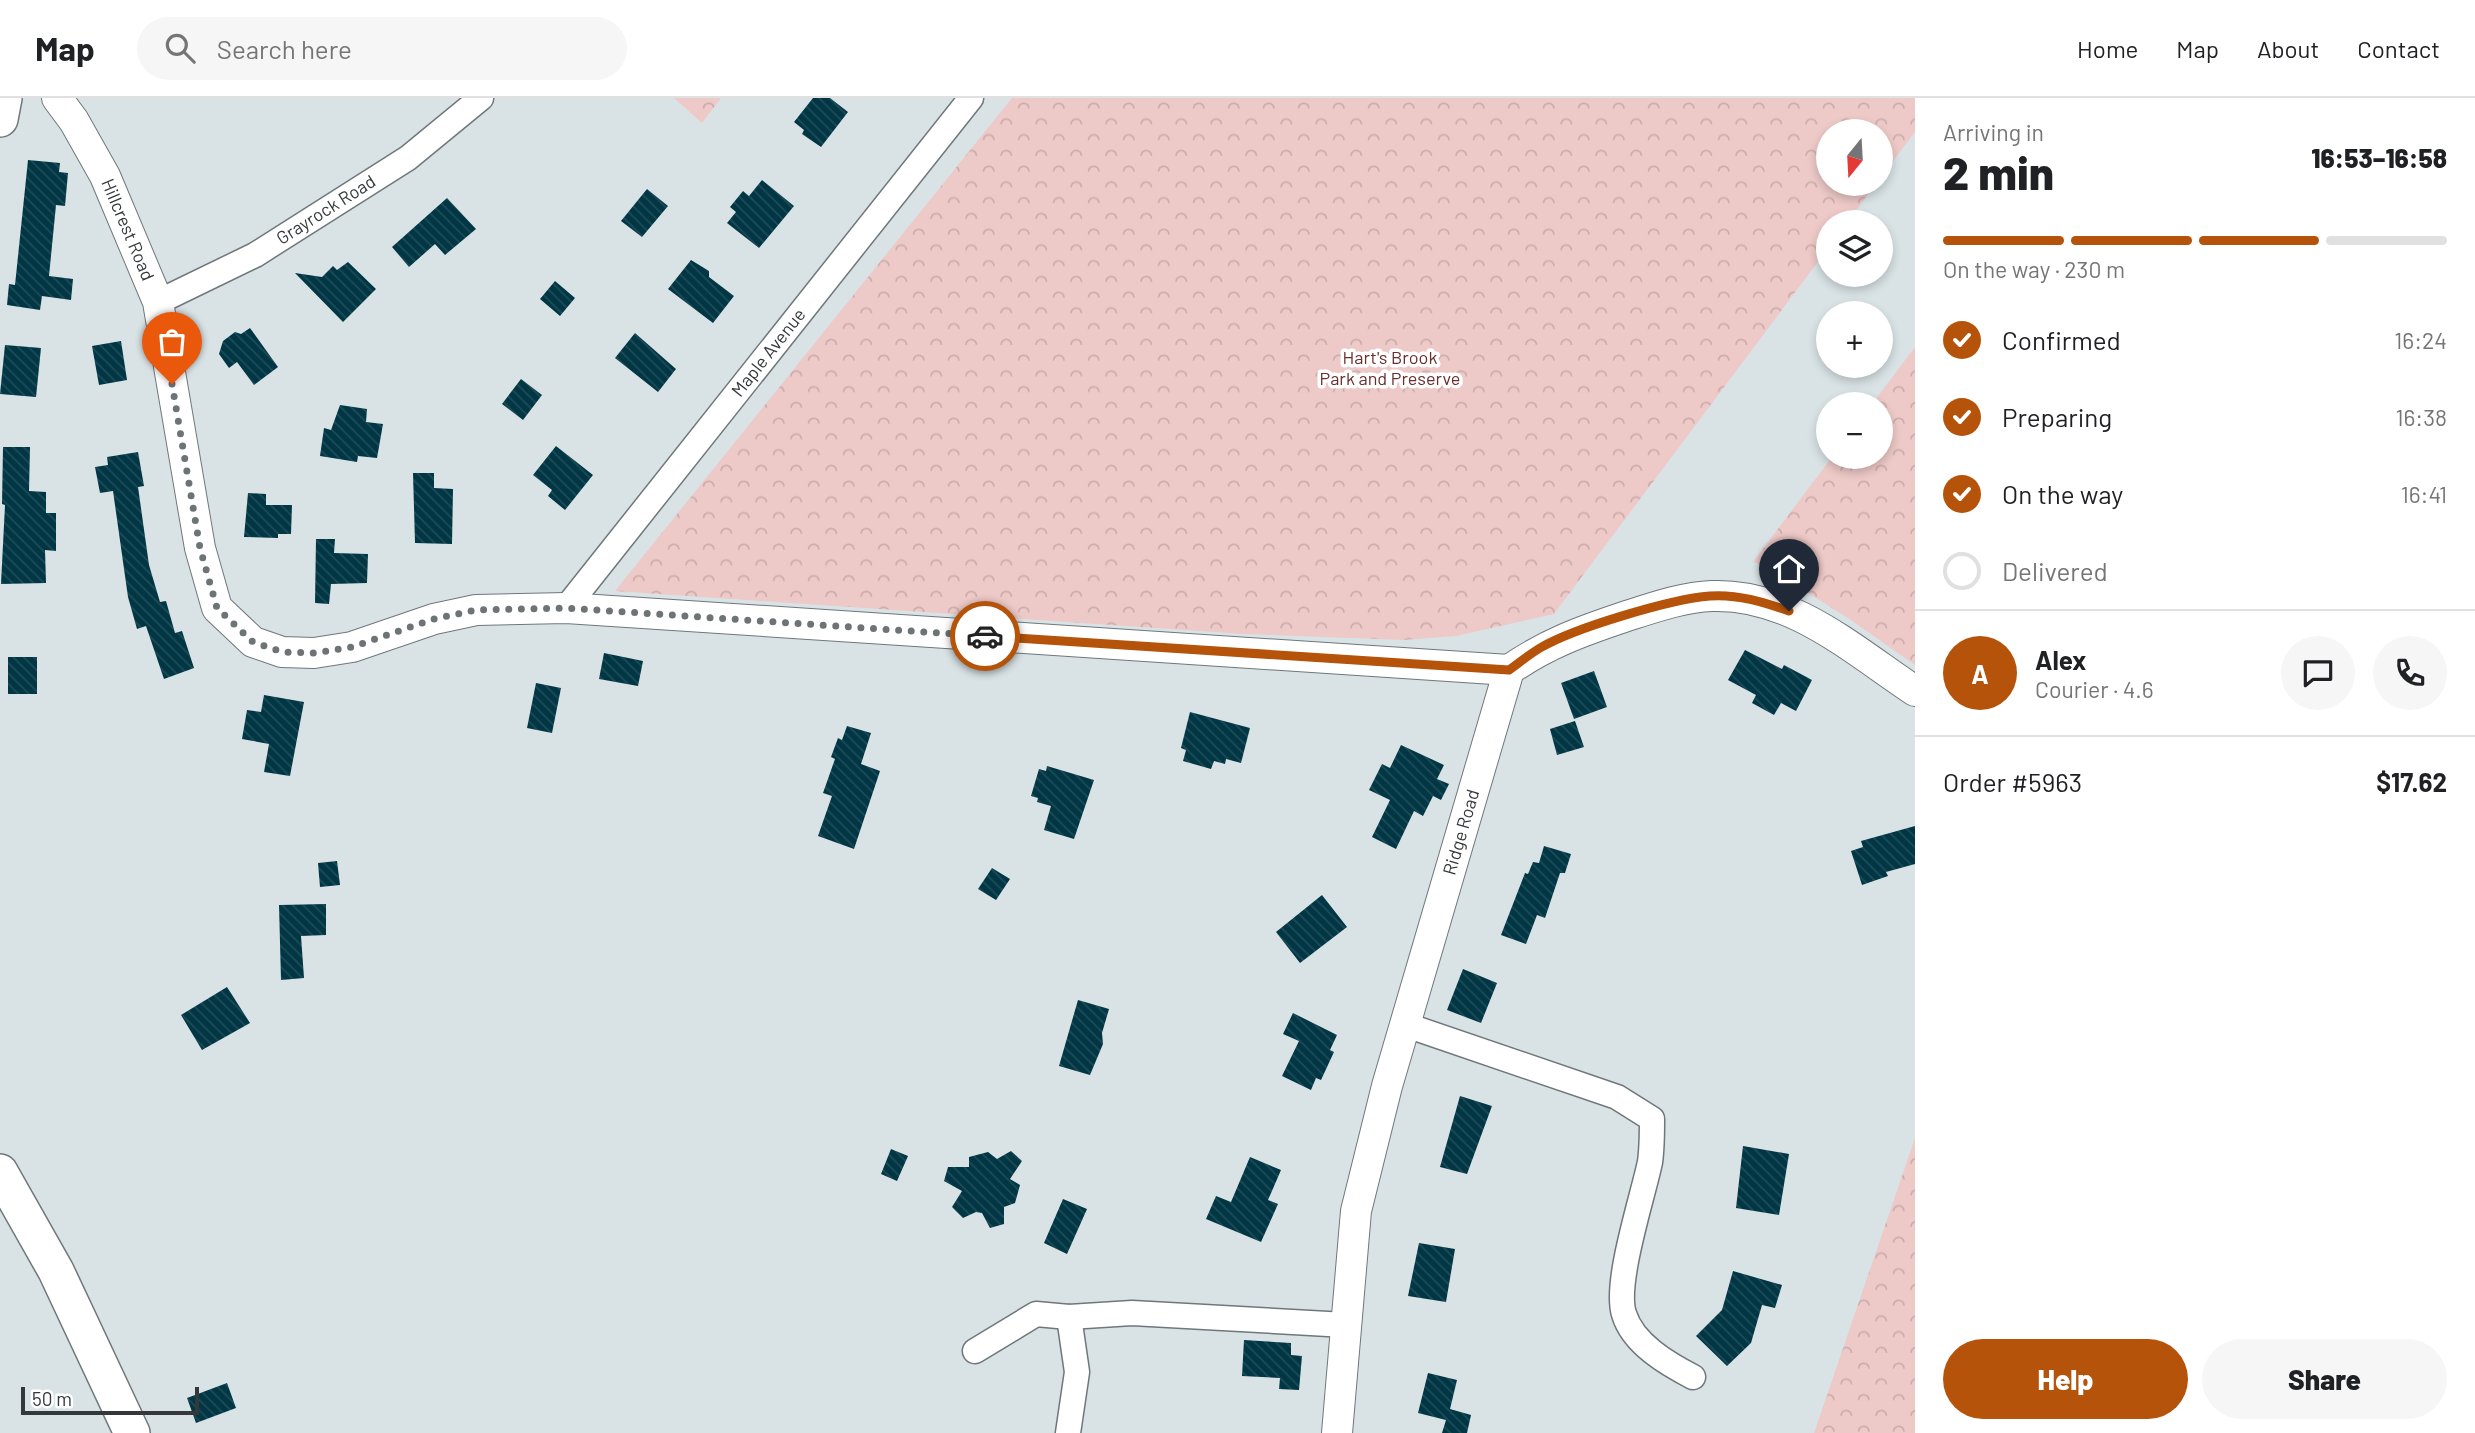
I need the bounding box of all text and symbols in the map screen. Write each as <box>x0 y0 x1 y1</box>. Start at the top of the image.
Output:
search box <box>137 17 627 80</box>
text: Map <box>35 28 95 68</box>
icon: search <box>161 29 199 67</box>
text: Search here <box>217 33 352 64</box>
text: Home <box>2077 34 2138 63</box>
text: Map <box>2176 34 2219 63</box>
text: About <box>2257 34 2319 63</box>
text: Contact <box>2357 34 2440 63</box>
text: Arriving in <box>1943 118 2044 146</box>
north arrow <box>1816 119 1894 196</box>
map controls <box>1816 119 1893 469</box>
text: 16:53–16:58 <box>2311 142 2447 173</box>
text: 2 min <box>1943 144 2054 199</box>
street label: Grayrock Road <box>272 169 379 249</box>
street label: Hillcrest Road <box>97 175 160 284</box>
button: layers <box>1816 210 1893 287</box>
text: On the way · 230 m <box>1943 255 2125 283</box>
button: + <box>1816 301 1893 378</box>
street label: Maple Avenue <box>726 303 810 401</box>
pin <box>142 312 202 384</box>
icon: check <box>1943 321 1981 359</box>
icon: bag <box>153 323 191 361</box>
text: Confirmed <box>2002 324 2121 355</box>
text: 16:24 <box>2394 326 2447 354</box>
park label: Hart's Brook Park and Preserve <box>1320 346 1460 389</box>
button: − <box>1816 392 1893 469</box>
icon: check <box>1943 398 1981 436</box>
text: Preparing <box>2002 401 2112 432</box>
text: 16:38 <box>2395 403 2447 431</box>
icon: check <box>1943 475 1981 513</box>
text: On the way <box>2002 478 2123 509</box>
text: 16:41 <box>2401 480 2447 508</box>
pin <box>1759 539 1819 611</box>
icon: home <box>1770 550 1808 588</box>
text: Delivered <box>2002 555 2108 586</box>
courier <box>950 601 1020 671</box>
icon: car <box>966 617 1004 655</box>
button: chat <box>2281 636 2355 710</box>
button: phone <box>2373 636 2447 710</box>
text: Alex <box>2035 644 2086 675</box>
text: A <box>1971 658 1989 689</box>
text: Courier · 4.6 <box>2035 675 2154 703</box>
text: Order #5963 <box>1943 766 2082 797</box>
text: $17.62 <box>2376 766 2447 797</box>
street label: Ridge Road <box>1437 787 1483 877</box>
button: Help <box>1943 1339 2188 1419</box>
button: Share <box>2202 1339 2447 1419</box>
scale bar <box>21 1384 200 1416</box>
text: 50 m <box>32 1387 72 1410</box>

